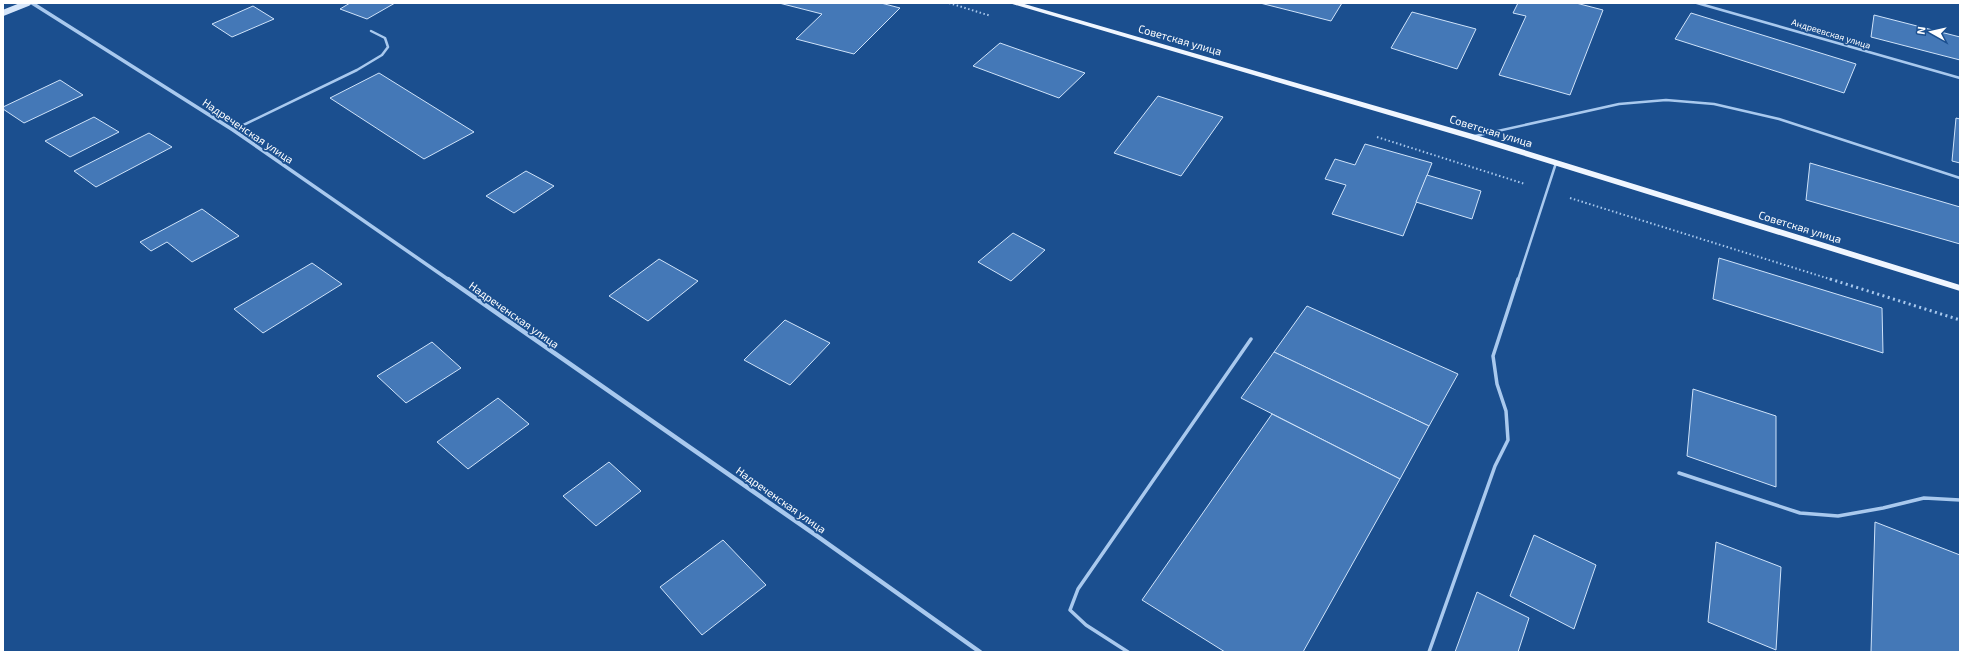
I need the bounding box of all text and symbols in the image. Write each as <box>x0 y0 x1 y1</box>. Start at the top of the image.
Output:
north arrow <box>1911 12 1951 52</box>
street label: Андреевская улица <box>1790 16 1872 52</box>
street label: Советская улица <box>1137 21 1223 59</box>
text: N <box>1914 26 1928 35</box>
street label: Надреченская улица <box>200 95 296 167</box>
street label: Советская улица <box>1448 112 1534 150</box>
street label: Советская улица <box>1757 208 1843 246</box>
street label: Надреченская улица <box>466 279 562 351</box>
street label: Надреченская улица <box>733 464 829 536</box>

